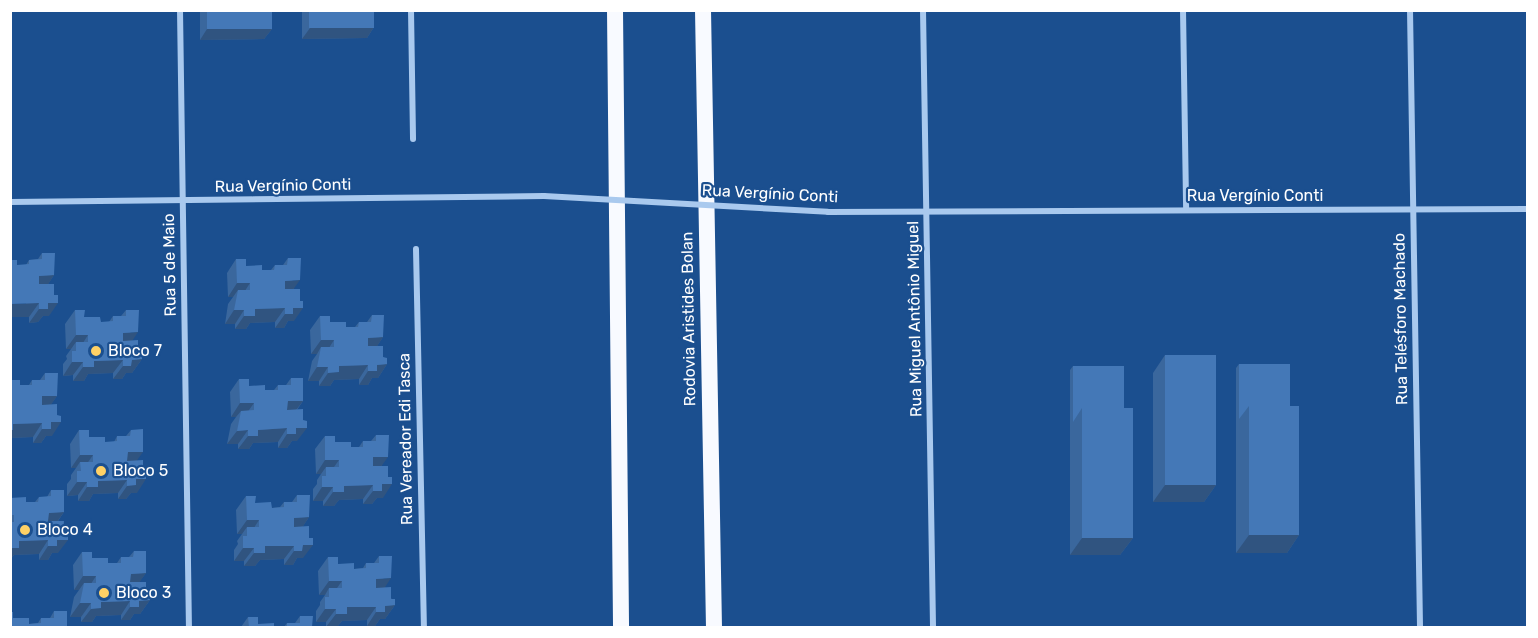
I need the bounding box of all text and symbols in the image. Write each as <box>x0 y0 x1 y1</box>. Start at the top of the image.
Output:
street label: Rua Vergínio Conti <box>214 175 352 197</box>
street label: Rua Vergínio Conti <box>701 181 839 207</box>
street label: Rua Vergínio Conti <box>1186 186 1324 206</box>
street label: Rua 5 de Maio <box>160 213 180 317</box>
street label: Rua Miguel Antônio Miguel <box>904 221 926 417</box>
street label: Rodovia Aristides Bolan <box>678 231 700 407</box>
street label: Rua Telésforo Machado <box>1390 233 1412 405</box>
place label: Bloco 7 <box>108 341 162 361</box>
marker: Bloco 7 <box>89 344 103 358</box>
street label: Rua Vereador Edi Tasca <box>395 352 417 526</box>
place label: Bloco 5 <box>113 461 168 481</box>
marker: Bloco 5 <box>94 464 108 478</box>
place label: Bloco 4 <box>37 520 93 540</box>
marker: Bloco 4 <box>18 523 32 537</box>
place label: Bloco 3 <box>116 583 171 603</box>
marker: Bloco 3 <box>97 586 111 600</box>

